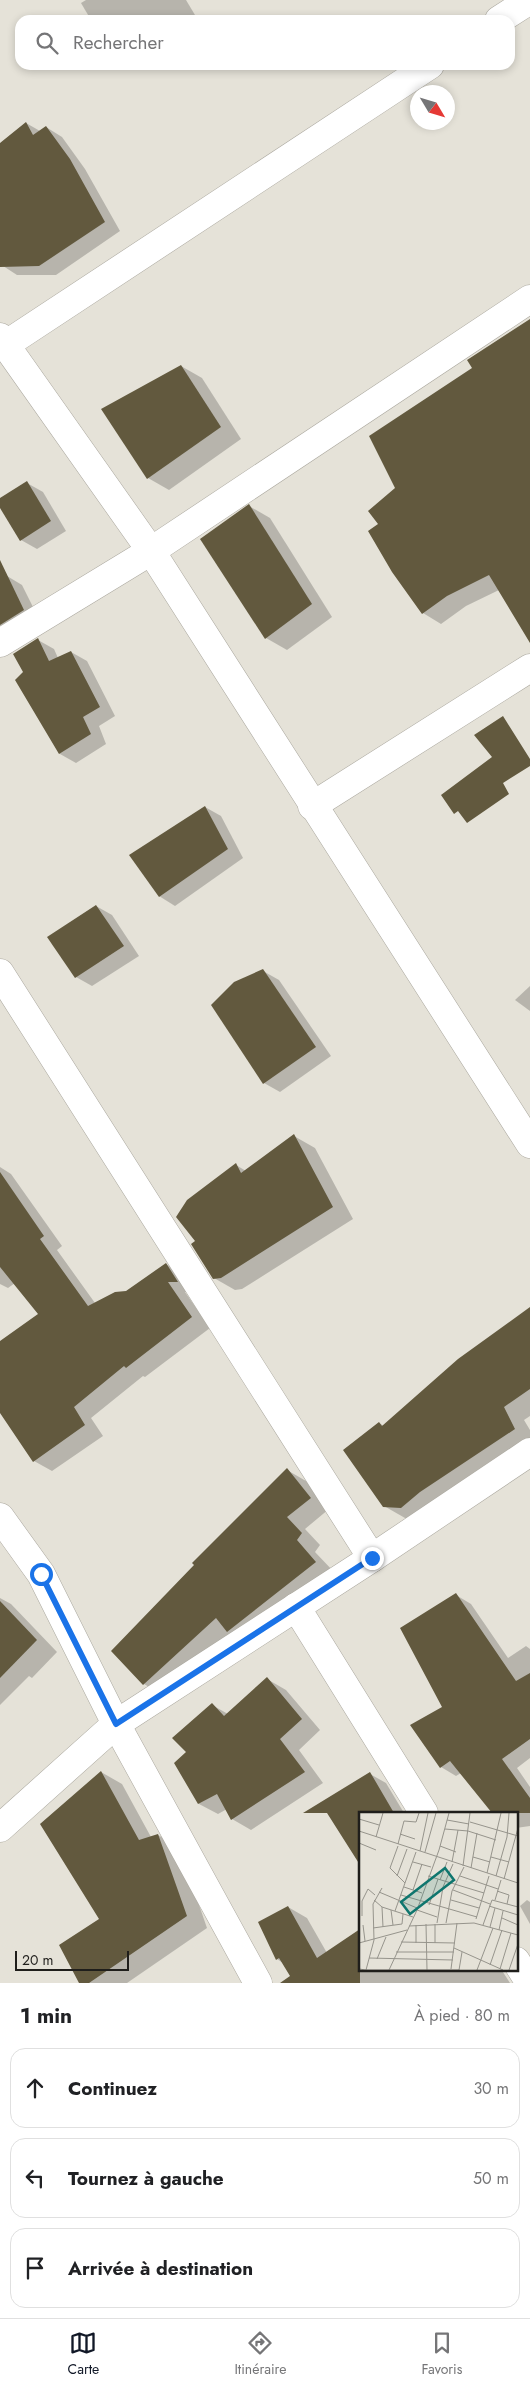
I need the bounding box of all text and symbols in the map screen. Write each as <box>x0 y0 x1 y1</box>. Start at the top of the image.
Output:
search box <box>15 15 515 70</box>
icon: search <box>33 29 61 57</box>
text: Rechercher <box>73 29 164 56</box>
north arrow <box>410 85 455 130</box>
route end <box>361 1547 384 1570</box>
route start <box>30 1563 53 1586</box>
inset map <box>359 1812 518 1970</box>
scale bar <box>15 1948 129 1971</box>
text: 20 m <box>22 1950 54 1970</box>
text: 1 min <box>20 2001 72 2031</box>
text: À pied · 80 m <box>414 2004 510 2027</box>
icon: ahead <box>21 2074 49 2102</box>
text: Continuez <box>68 2075 157 2102</box>
text: 30 m <box>473 2077 509 2100</box>
icon: left <box>21 2164 49 2192</box>
text: Tournez à gauche <box>68 2165 224 2192</box>
text: 50 m <box>473 2167 509 2190</box>
icon: arrive <box>21 2254 49 2282</box>
text: Arrivée à destination <box>68 2255 253 2282</box>
tab: Carte <box>68 2329 99 2379</box>
tab: Itinéraire <box>234 2329 286 2379</box>
tab: Favoris <box>421 2329 462 2379</box>

